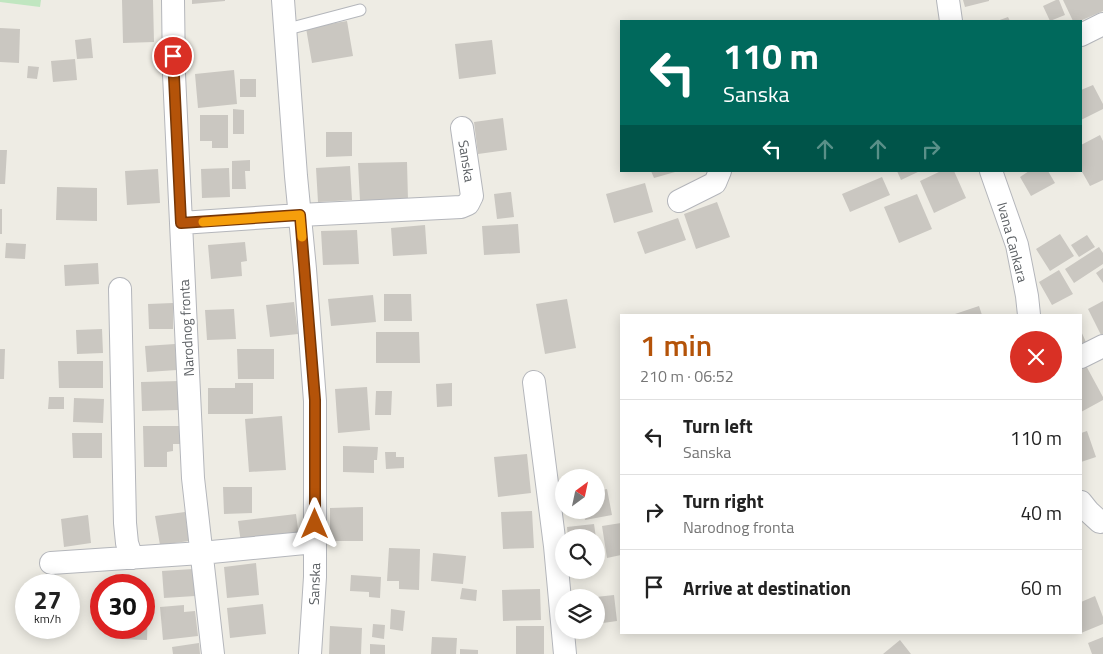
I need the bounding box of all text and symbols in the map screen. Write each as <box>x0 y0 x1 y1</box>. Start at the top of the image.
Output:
text: 110 m <box>723 29 819 83</box>
pin <box>152 35 194 77</box>
icon: left <box>640 40 705 105</box>
icon: arrive <box>159 42 187 70</box>
text: Sanska <box>723 77 789 111</box>
icon: left <box>758 135 786 163</box>
icon: ahead <box>811 135 839 163</box>
icon: ahead <box>864 135 892 163</box>
icon: right <box>917 135 945 163</box>
street label: Sanska <box>453 138 481 184</box>
street label: Ivana Cankara <box>992 199 1034 285</box>
street label: Narodnog fronta <box>173 279 199 377</box>
text: 1 min <box>640 322 712 368</box>
button: close <box>1010 331 1062 383</box>
text: 210 m · 06:52 <box>640 364 734 388</box>
text: Turn left <box>683 411 753 440</box>
icon: left <box>640 423 668 451</box>
text: 110 m <box>1010 423 1062 452</box>
text: Sanska <box>683 440 731 464</box>
north arrow <box>555 469 605 519</box>
map controls <box>555 469 605 639</box>
text: Turn right <box>683 486 764 515</box>
position arrow <box>288 497 340 549</box>
icon: right <box>640 498 668 526</box>
text: 40 m <box>1021 498 1062 527</box>
text: Narodnog fronta <box>683 515 794 539</box>
button: search <box>555 529 605 579</box>
street label: Sanska <box>303 562 325 606</box>
icon: arrive <box>640 573 668 601</box>
text: Arrive at destination <box>683 573 851 602</box>
text: 60 m <box>1021 573 1062 602</box>
speed limit sign: 30 <box>90 574 155 639</box>
text: 27 <box>33 581 62 619</box>
button: layers <box>555 589 605 639</box>
text: km/h <box>34 609 61 628</box>

